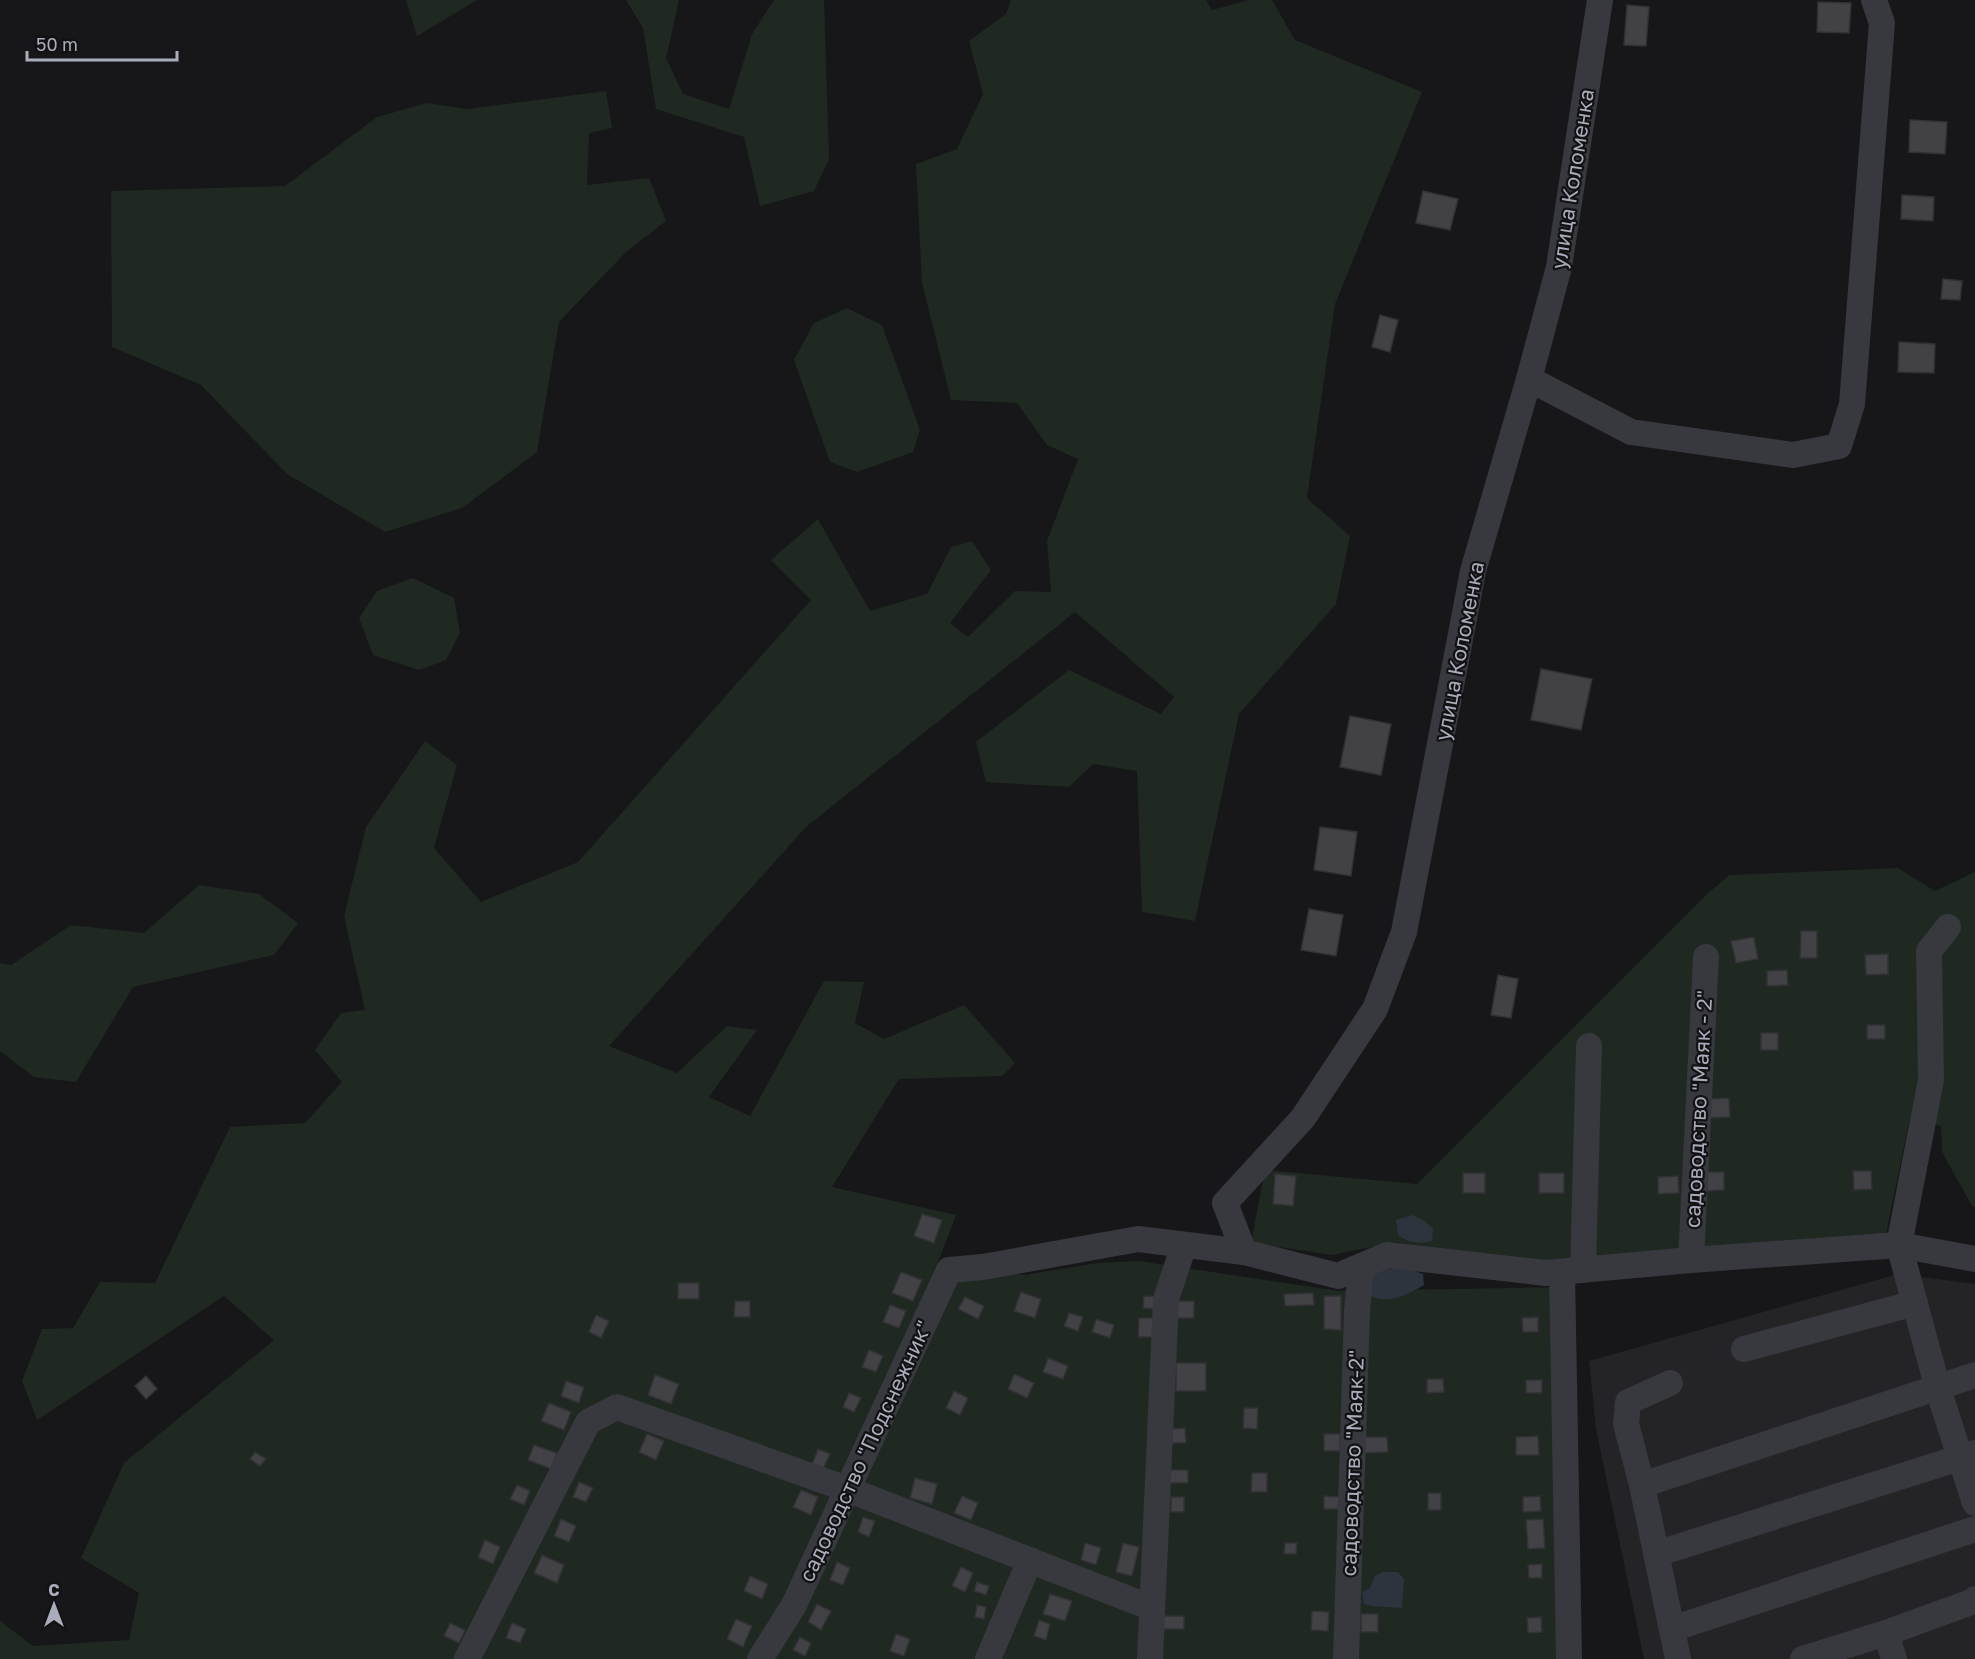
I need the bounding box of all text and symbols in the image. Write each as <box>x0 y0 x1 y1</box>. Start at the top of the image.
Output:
scale bar <box>27 24 177 62</box>
text: 50 m <box>36 33 78 55</box>
street label: улица Коломенка <box>1545 87 1599 271</box>
street label: улица Коломенка <box>1429 559 1489 743</box>
street label: садоводство "Маяк - 2" <box>1679 989 1717 1229</box>
street label: садоводство "Подснежник" <box>793 1316 937 1586</box>
street label: садоводство "Маяк-2" <box>1335 1349 1369 1577</box>
north arrow <box>24 1575 84 1635</box>
text: С <box>48 1580 60 1600</box>

